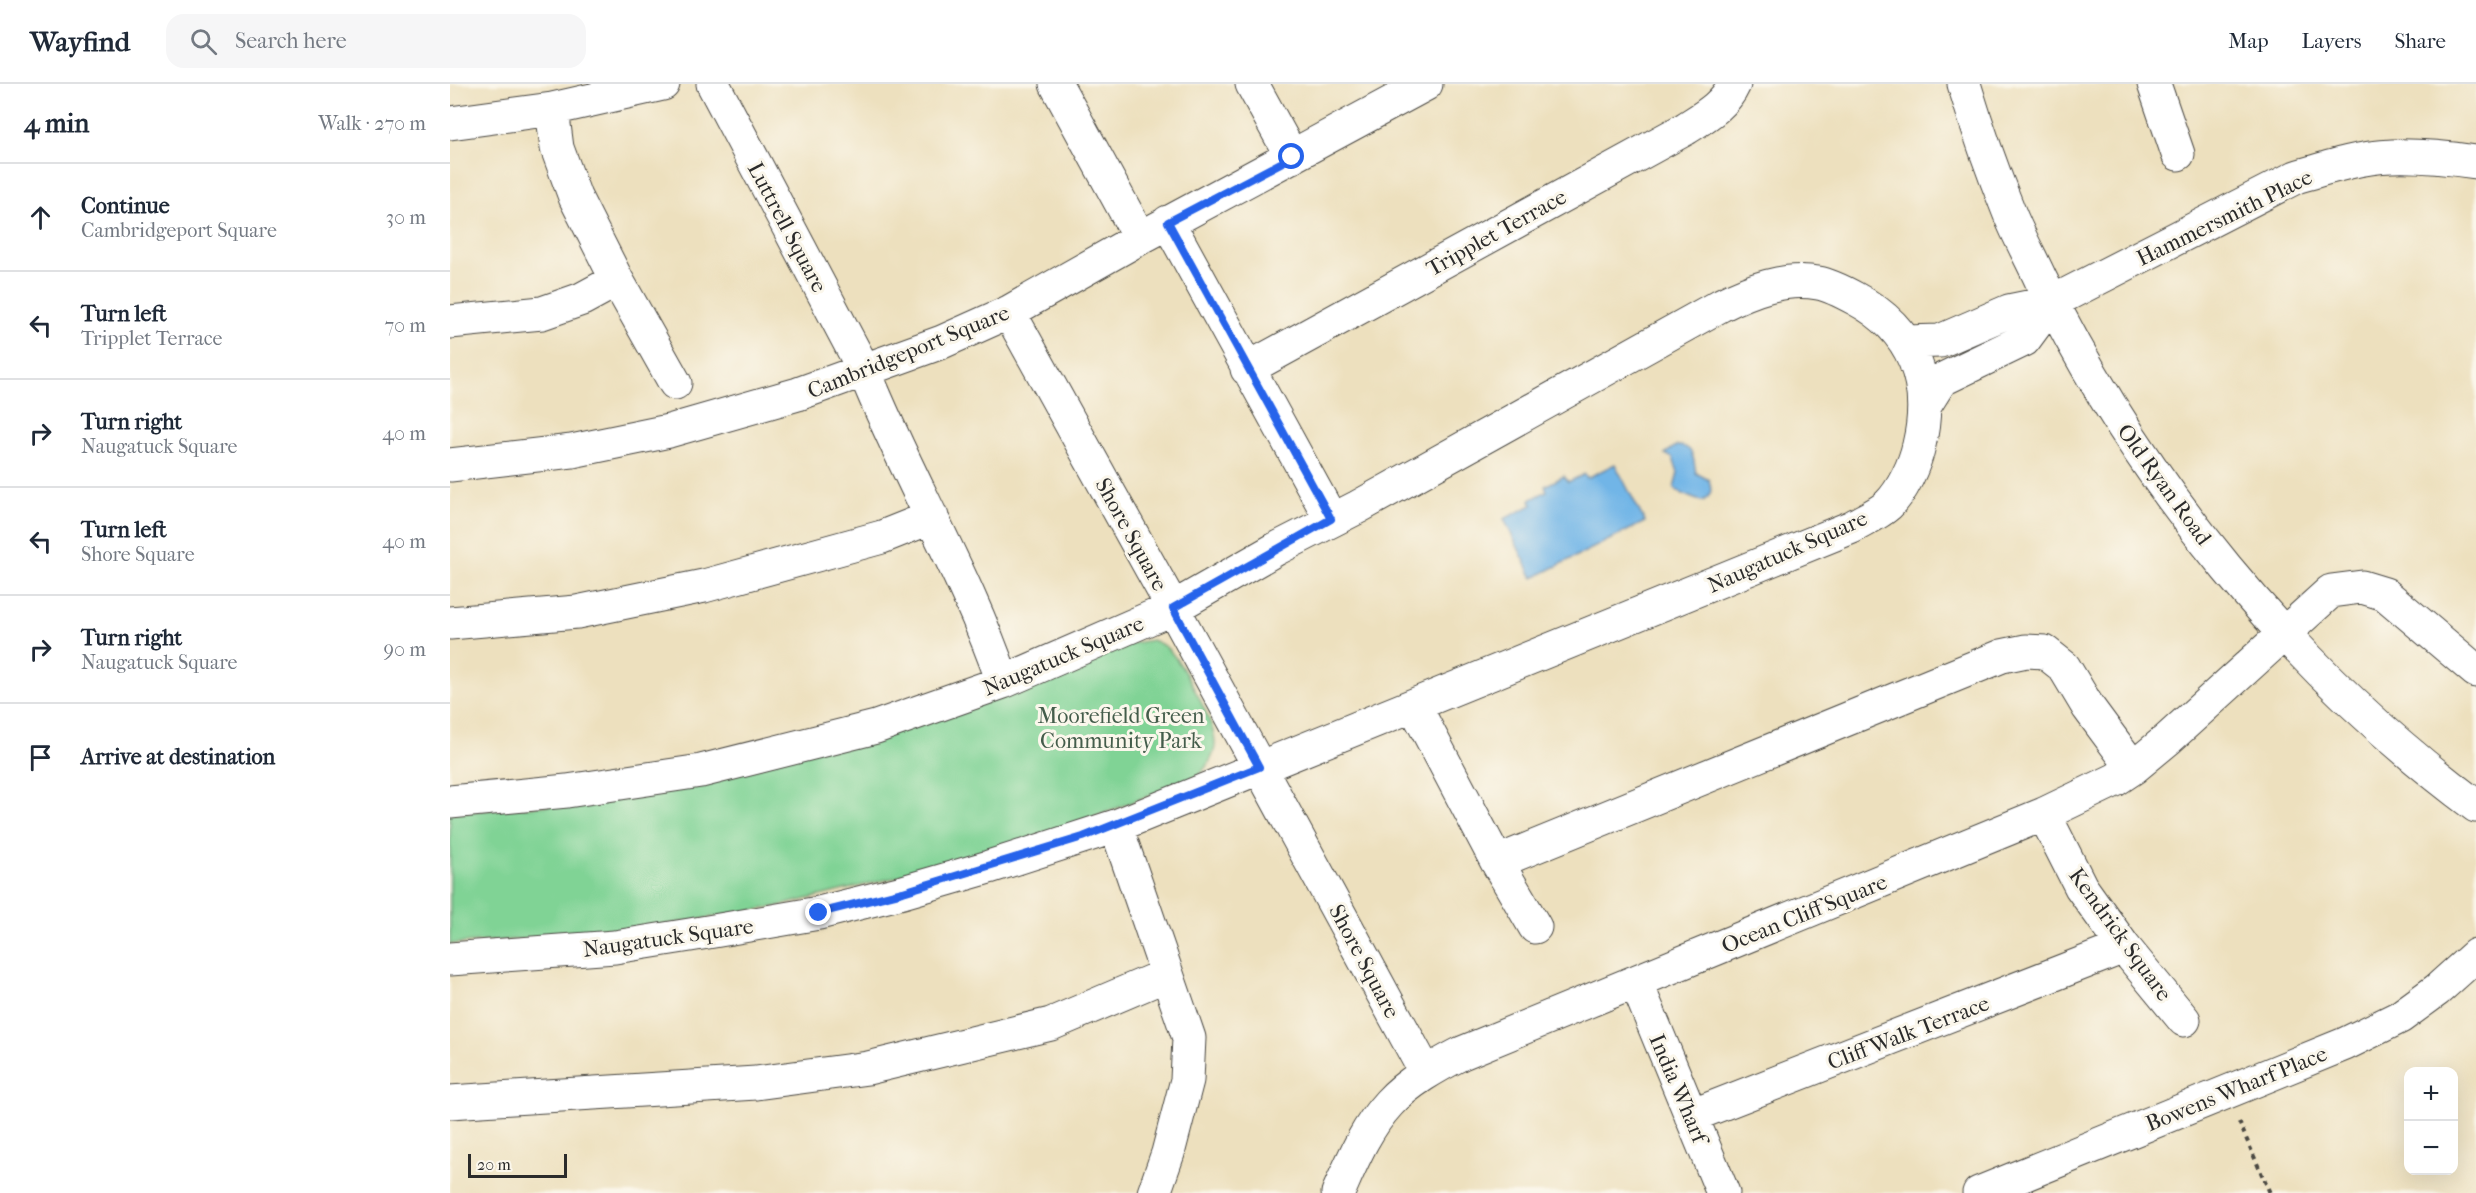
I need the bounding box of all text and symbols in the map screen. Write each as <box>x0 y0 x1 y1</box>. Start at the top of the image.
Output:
search box <box>166 14 586 68</box>
text: Wayfind <box>30 25 130 58</box>
icon: search <box>187 25 220 58</box>
text: Search here <box>235 28 347 54</box>
text: Map <box>2228 29 2269 53</box>
text: Layers <box>2302 29 2361 53</box>
text: Share <box>2394 29 2446 53</box>
text: 4 min <box>24 108 89 139</box>
text: Walk · 270 m <box>318 112 426 135</box>
route start <box>1278 143 1304 169</box>
street label: Luttrell Square <box>742 158 832 297</box>
street label: Hammersmith Place <box>2132 164 2317 272</box>
street label: Tripplet Terrace <box>1422 184 1571 282</box>
text: Continue <box>81 193 170 219</box>
icon: ahead <box>24 201 57 234</box>
text: 30 m <box>386 206 426 229</box>
text: Cambridgeport Square <box>81 219 277 242</box>
street label: Cambridgeport Square <box>804 299 1013 404</box>
text: Turn left <box>81 301 167 327</box>
icon: left <box>24 309 57 342</box>
text: 70 m <box>384 314 426 337</box>
text: Tripplet Terrace <box>81 327 222 350</box>
text: Turn right <box>81 409 182 435</box>
icon: right <box>24 417 57 450</box>
street label: Old Ryan Road <box>2112 419 2217 551</box>
text: 40 m <box>382 422 426 445</box>
text: Naugatuck Square <box>81 435 237 458</box>
street label: Shore Square <box>1089 474 1173 596</box>
street label: Naugatuck Square <box>1704 505 1871 599</box>
text: Turn left <box>81 517 167 543</box>
icon: left <box>24 525 57 558</box>
text: 40 m <box>382 530 426 553</box>
text: Shore Square <box>81 543 195 566</box>
street label: Naugatuck Square <box>979 610 1148 702</box>
text: Turn right <box>81 625 182 651</box>
icon: right <box>24 633 57 666</box>
text: 90 m <box>384 638 426 661</box>
text: Naugatuck Square <box>81 651 237 674</box>
park label: Moorefield Green Community Park <box>1037 703 1205 754</box>
icon: arrive <box>24 741 57 774</box>
text: Arrive at destination <box>81 744 275 770</box>
street label: Kendrick Square <box>2063 863 2177 1006</box>
street label: Ocean Cliff Square <box>1718 869 1891 959</box>
route end <box>805 899 831 925</box>
street label: Shore Square <box>1323 900 1405 1023</box>
street label: Naugatuck Square <box>581 913 755 963</box>
street label: Cliff Walk Terrace <box>1824 990 1993 1076</box>
street label: India Wharf <box>1644 1030 1714 1151</box>
street label: Bowens Wharf Place <box>2142 1041 2331 1137</box>
map controls <box>2404 1067 2458 1175</box>
button: + <box>2404 1067 2458 1121</box>
button: − <box>2404 1121 2458 1175</box>
scale bar <box>468 1151 567 1178</box>
text: 20 m <box>477 1155 511 1174</box>

